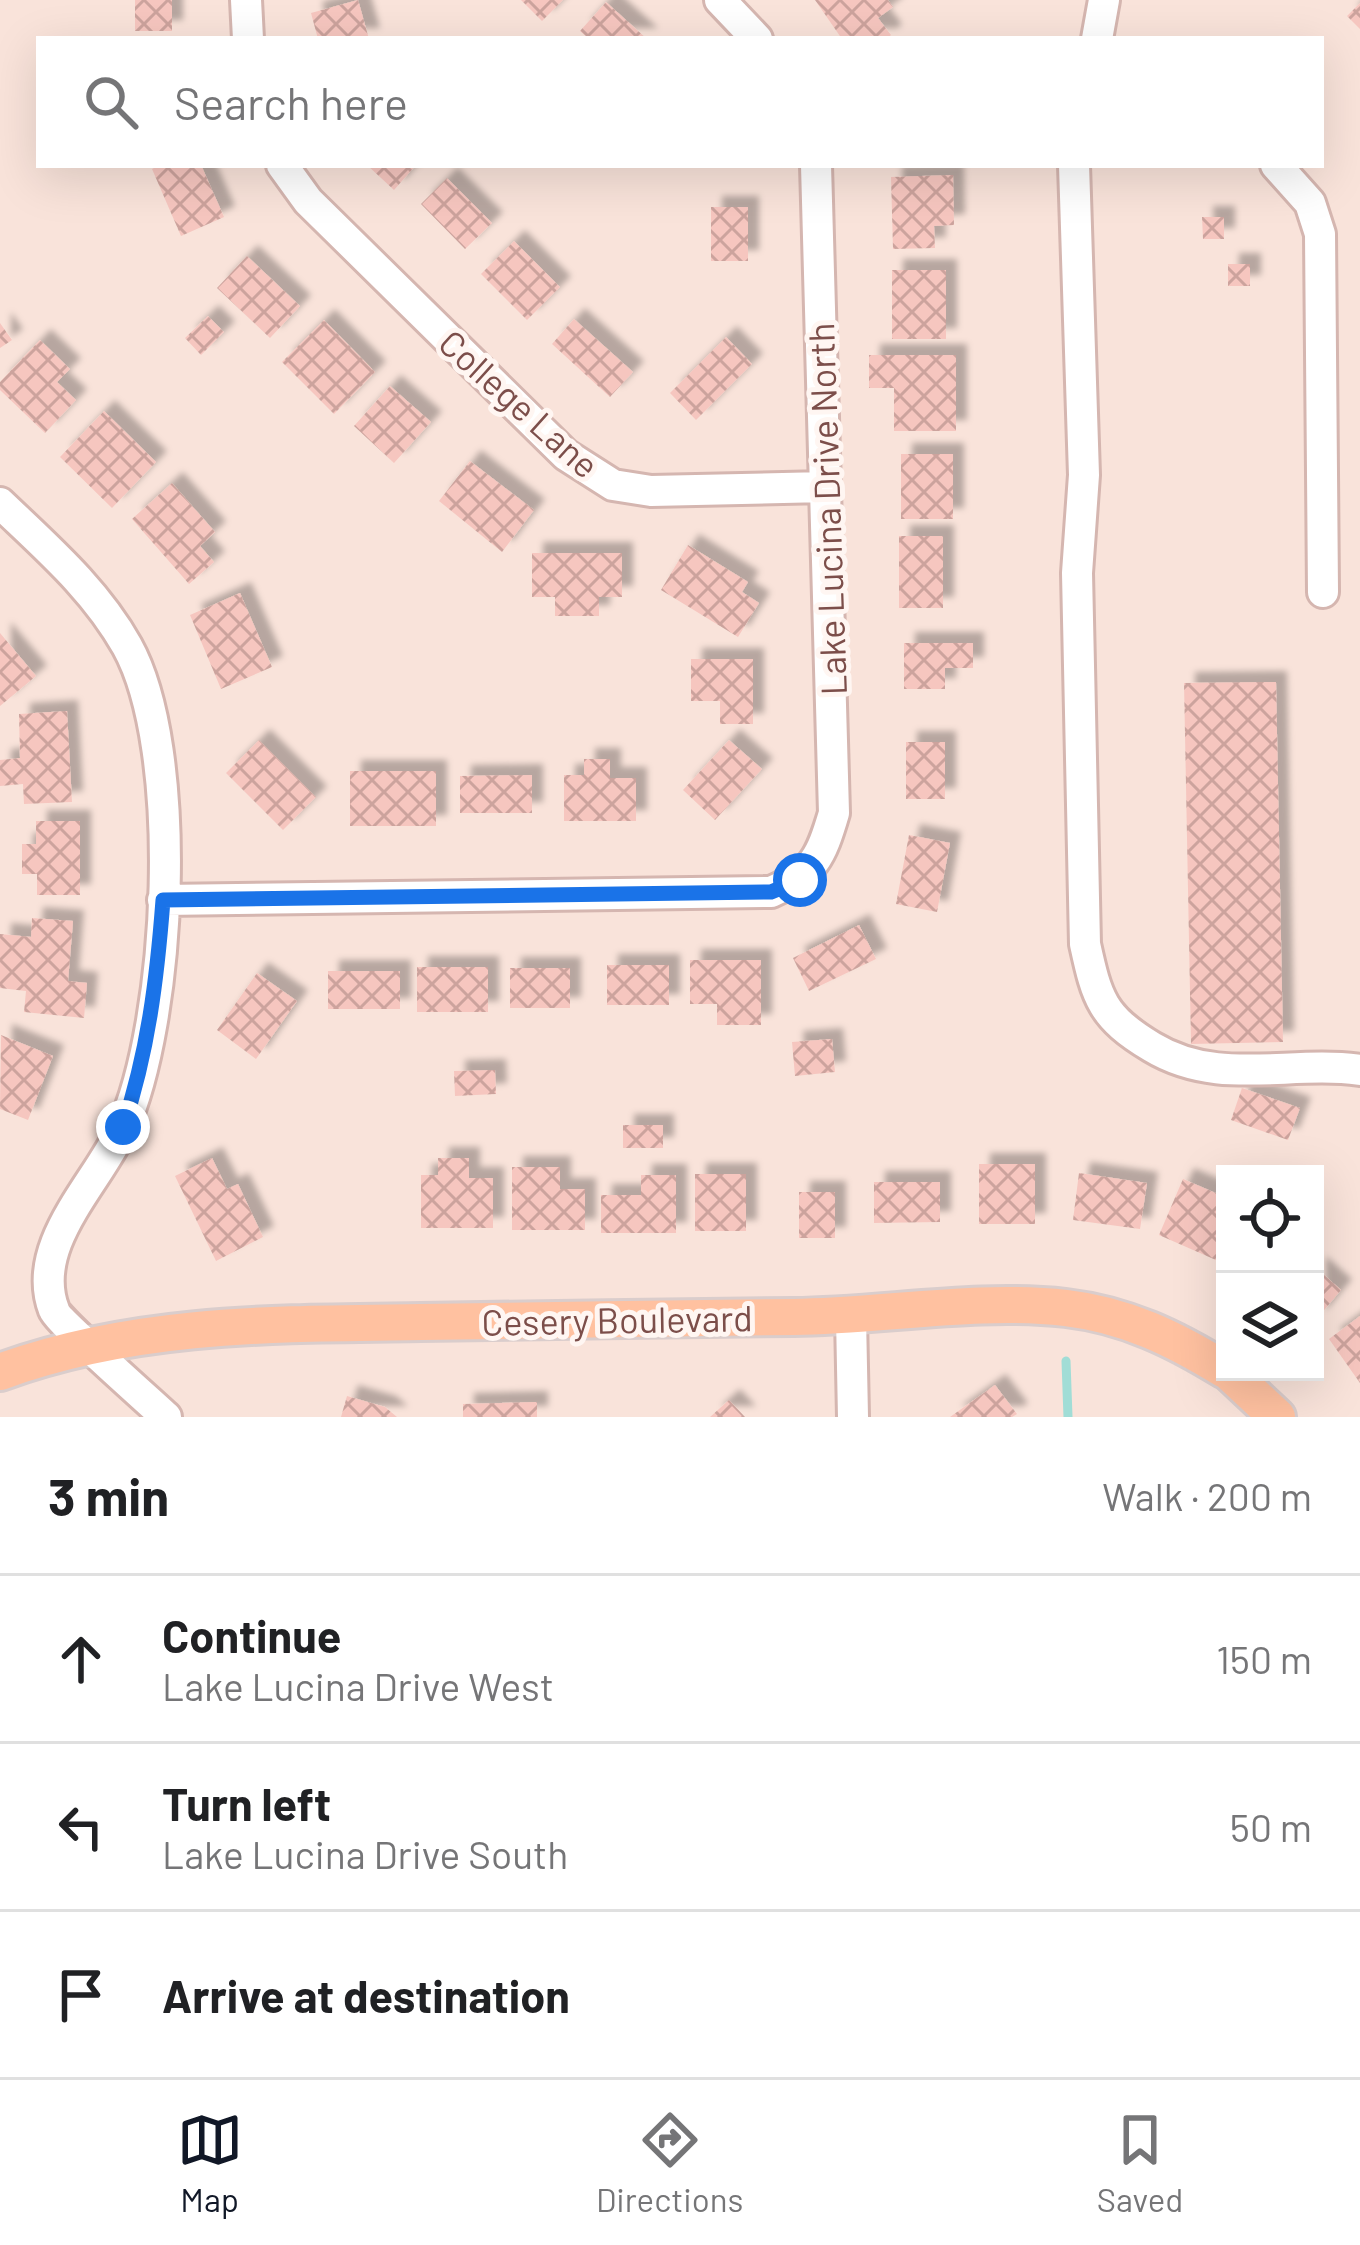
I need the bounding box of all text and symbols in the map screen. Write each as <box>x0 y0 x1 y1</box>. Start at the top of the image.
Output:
search box <box>36 36 1324 168</box>
icon: search <box>78 69 144 135</box>
text: Search here <box>174 75 408 129</box>
street label: College Lane <box>431 320 609 486</box>
street label: Lake Lucina Drive North <box>798 322 854 696</box>
route start <box>773 853 827 907</box>
route end <box>96 1100 150 1154</box>
map controls <box>1216 1165 1324 1381</box>
button: locate <box>1216 1165 1324 1273</box>
button: layers <box>1216 1273 1324 1381</box>
street label: Cesery Boulevard <box>481 1295 753 1343</box>
text: 3 min <box>48 1465 169 1526</box>
text: Walk · 200 m <box>1102 1472 1312 1519</box>
text: Continue <box>162 1608 341 1662</box>
icon: ahead <box>48 1626 114 1692</box>
text: 150 m <box>1216 1635 1312 1682</box>
text: Lake Lucina Drive West <box>162 1662 554 1709</box>
text: Turn left <box>162 1776 331 1830</box>
icon: left <box>48 1794 114 1860</box>
text: 50 m <box>1230 1803 1312 1850</box>
text: Lake Lucina Drive South <box>162 1830 568 1877</box>
icon: arrive <box>48 1962 114 2028</box>
text: Arrive at destination <box>162 1968 570 2022</box>
tab: Map <box>177 2107 243 2219</box>
tab: Directions <box>596 2107 743 2219</box>
tab: Saved <box>1097 2107 1183 2219</box>

